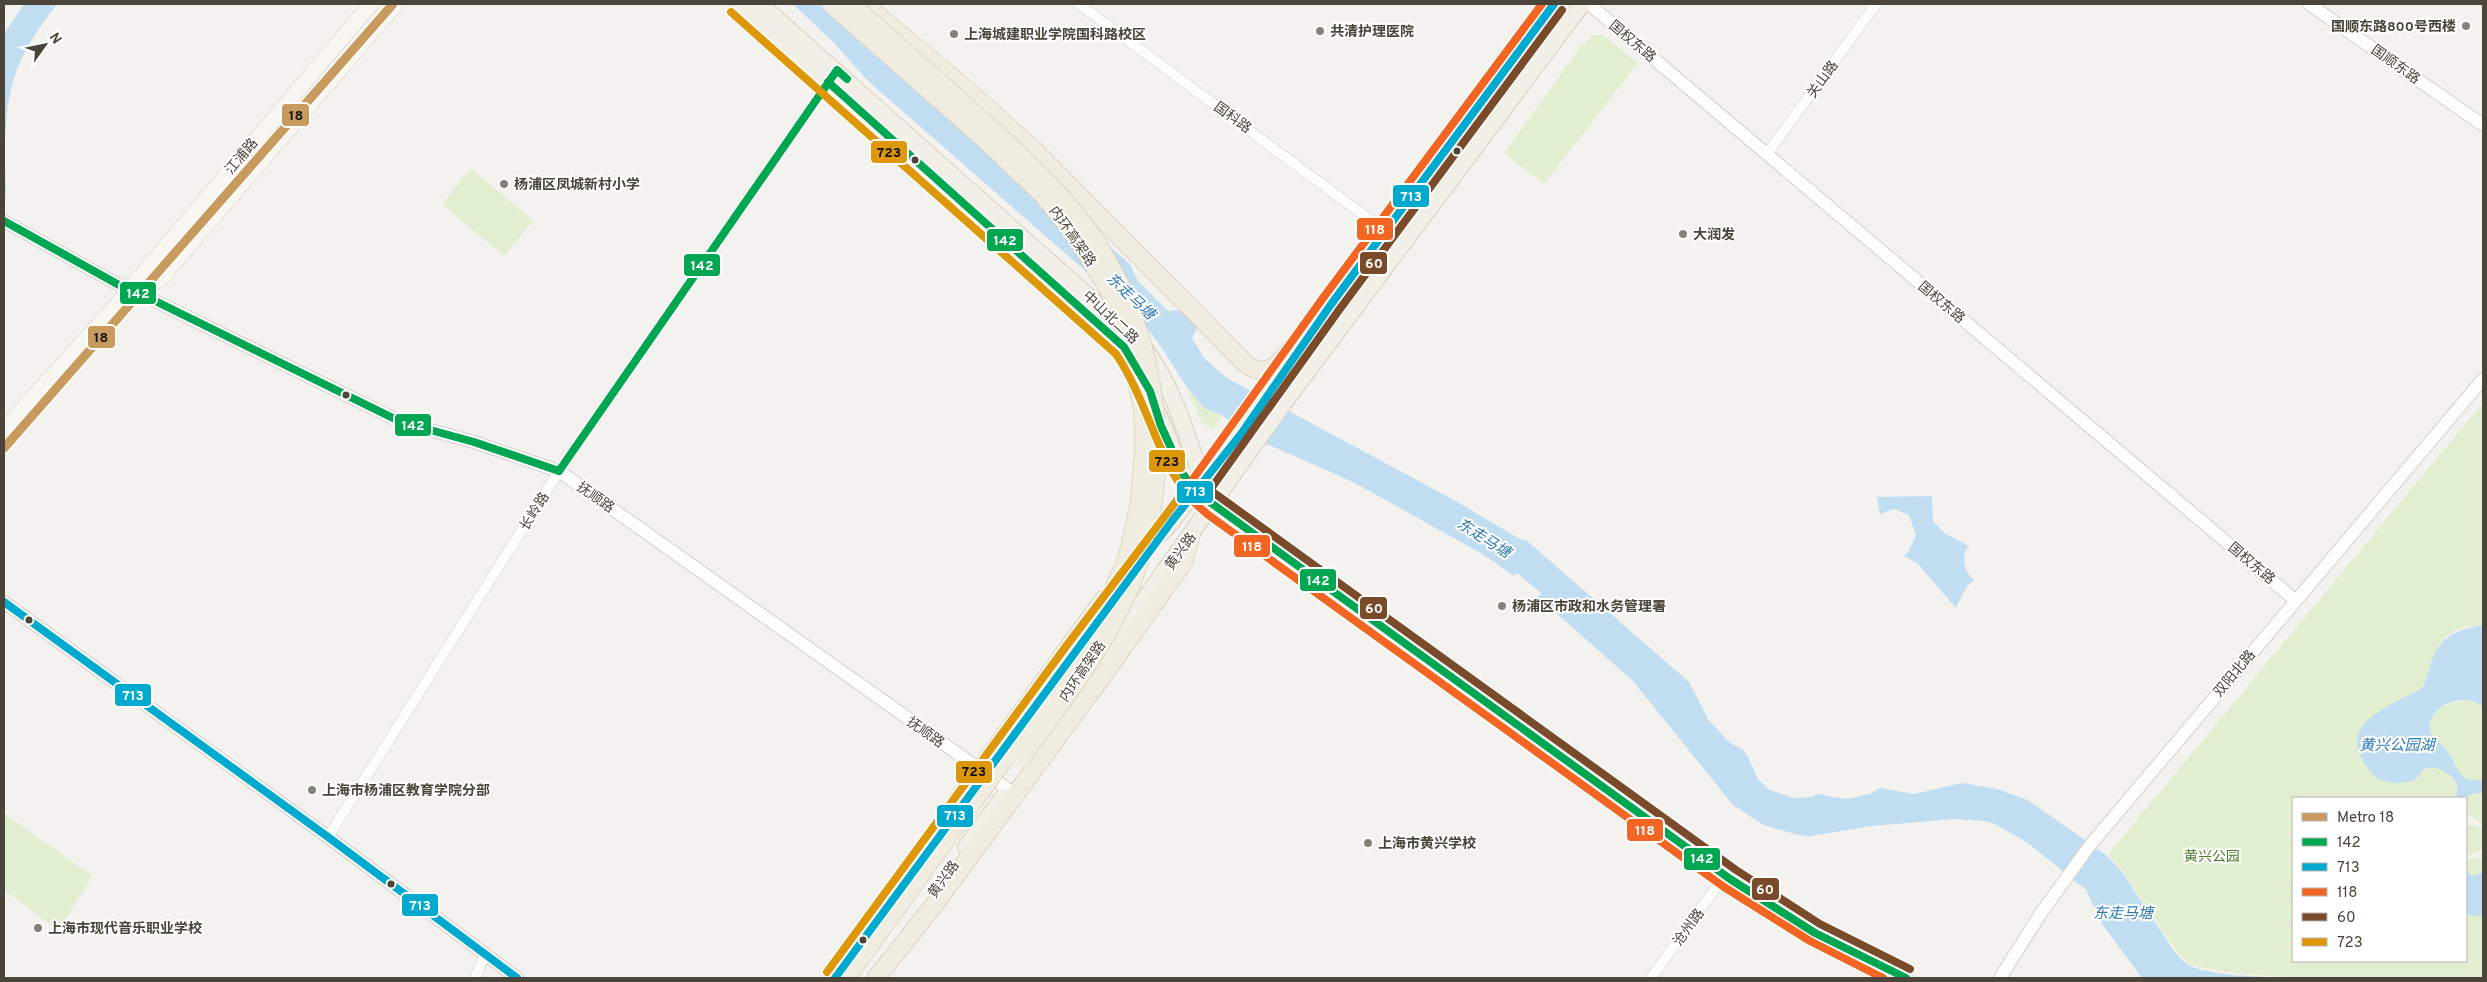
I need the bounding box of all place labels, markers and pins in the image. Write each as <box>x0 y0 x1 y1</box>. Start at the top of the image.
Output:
place label: 国顺东路800号西楼 <box>2331 19 2456 36</box>
marker: 国顺东路800号西楼 <box>2460 20 2472 32</box>
place label: 共清护理医院 <box>1330 24 1414 41</box>
marker: 共清护理医院 <box>1314 25 1326 37</box>
place label: 上海城建职业学院国科路校区 <box>964 26 1146 44</box>
marker: 上海城建职业学院国科路校区 <box>948 28 960 40</box>
unlabelled marker <box>1452 146 1462 156</box>
unlabelled marker <box>910 155 920 165</box>
place label: 杨浦区凤城新村小学 <box>514 176 640 194</box>
marker: 杨浦区凤城新村小学 <box>498 178 510 190</box>
place label: 大润发 <box>1693 226 1735 244</box>
marker: 大润发 <box>1677 228 1689 240</box>
unlabelled marker <box>341 390 351 400</box>
place label: 杨浦区市政和水务管理署 <box>1512 598 1666 616</box>
marker: 杨浦区市政和水务管理署 <box>1496 600 1508 612</box>
unlabelled marker <box>24 615 34 625</box>
place label: 上海市杨浦区教育学院分部 <box>322 782 490 800</box>
marker: 上海市杨浦区教育学院分部 <box>306 784 318 796</box>
place label: 上海市黄兴学校 <box>1378 835 1476 853</box>
marker: 上海市黄兴学校 <box>1362 837 1374 849</box>
unlabelled marker <box>386 879 396 889</box>
place label: 上海市现代音乐职业学校 <box>48 920 202 938</box>
marker: 上海市现代音乐职业学校 <box>32 922 44 934</box>
unlabelled marker <box>858 935 868 945</box>

